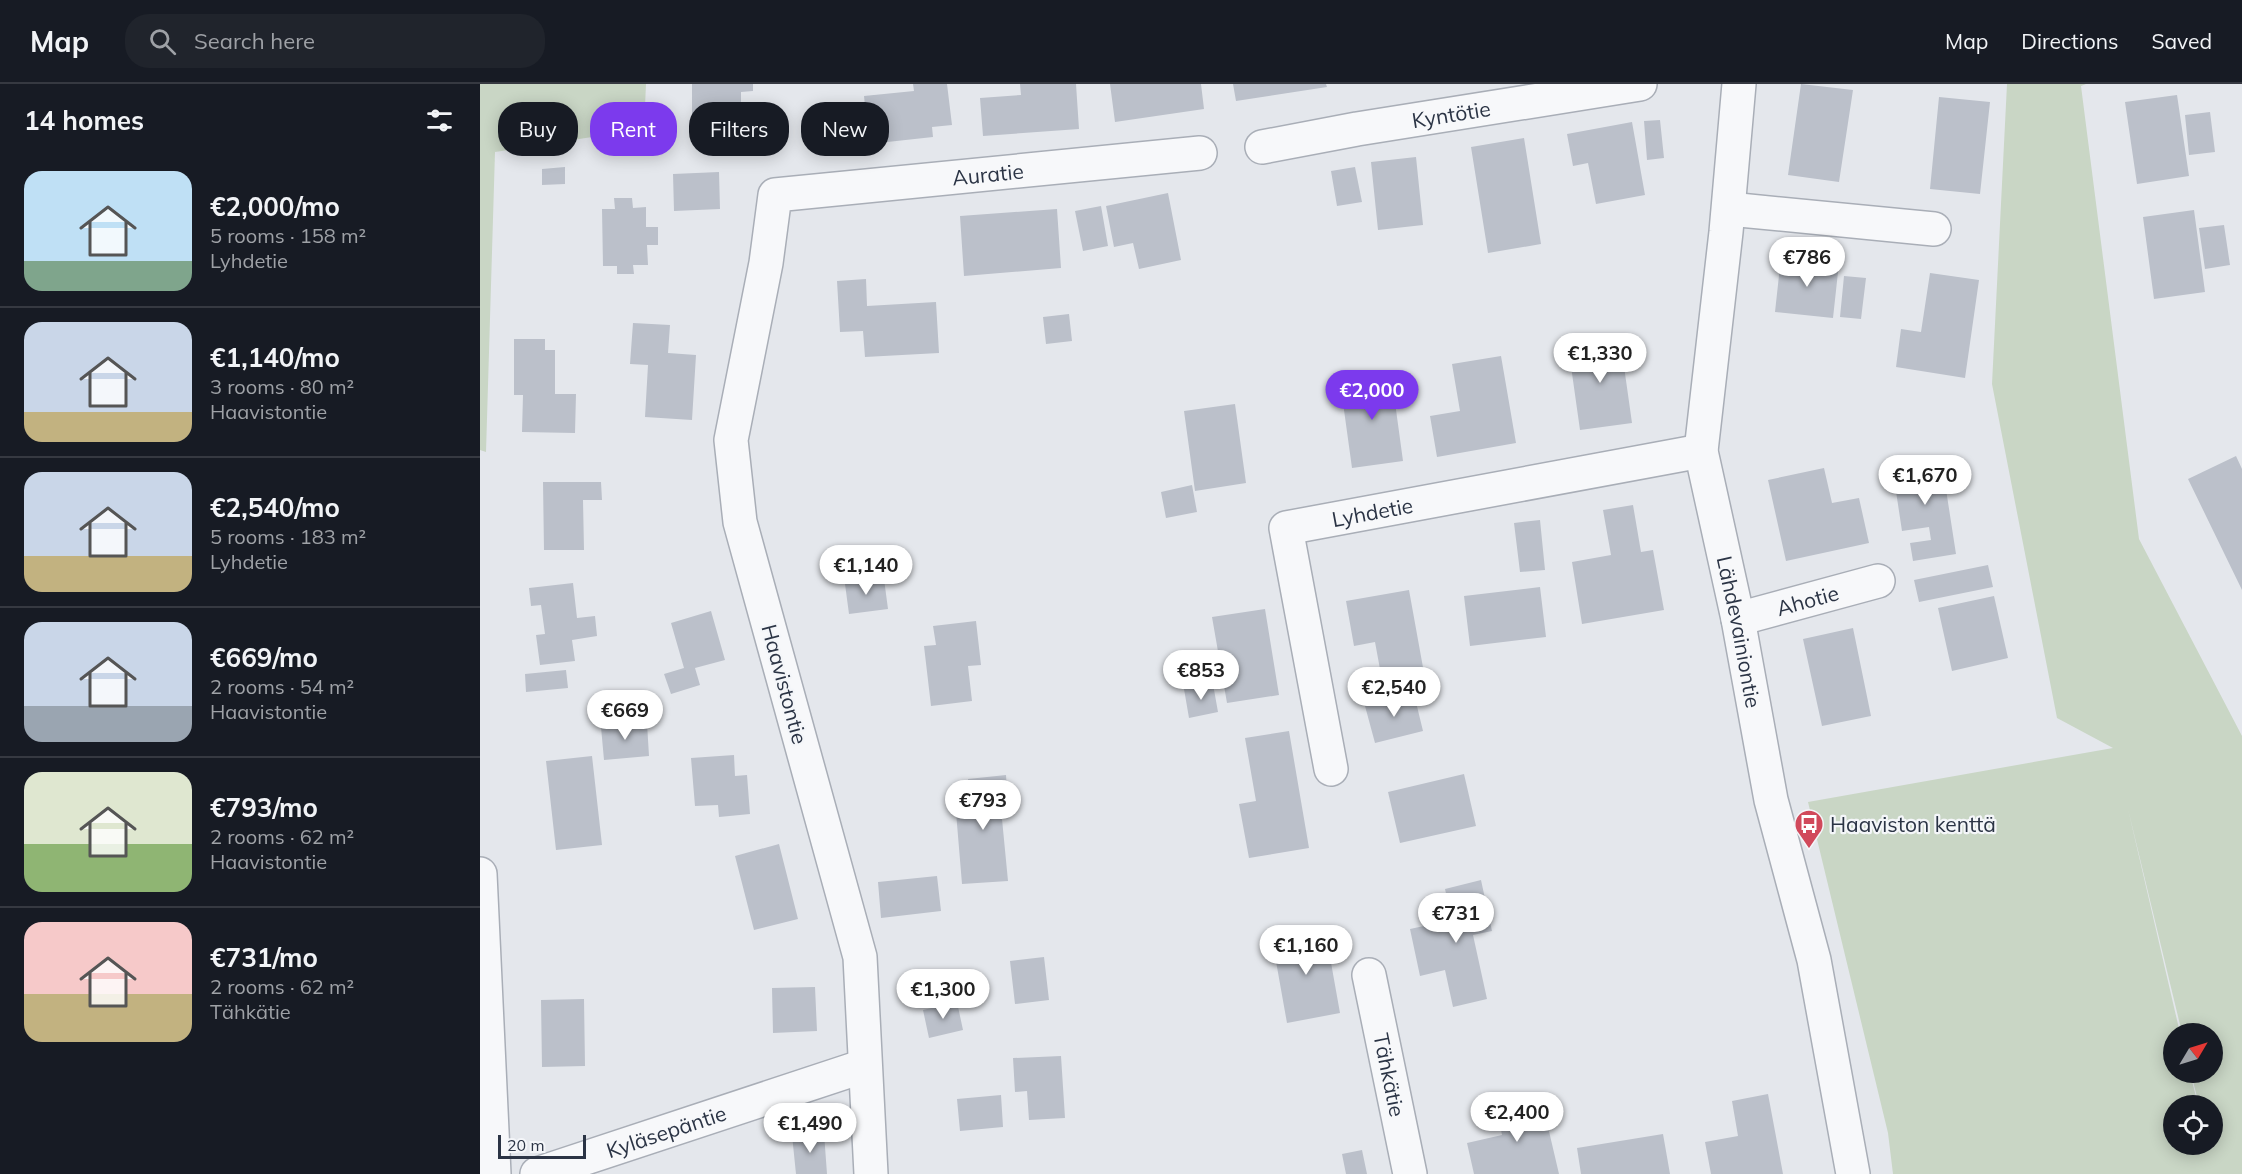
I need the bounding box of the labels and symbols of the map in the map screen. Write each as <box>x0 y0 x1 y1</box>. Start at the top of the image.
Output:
street label: Kyntötie <box>1410 95 1492 133</box>
street label: Auratie <box>951 158 1025 190</box>
pin: €786 <box>1771 237 1843 288</box>
pin: €1,330 <box>1551 333 1649 384</box>
pin: €2,000 <box>1323 370 1421 421</box>
pin: €1,670 <box>1876 455 1974 506</box>
street label: Lyhdetie <box>1330 492 1415 532</box>
pin: €1,140 <box>817 545 915 596</box>
street label: Lähdevainiontie <box>1712 554 1767 710</box>
street label: Ahotie <box>1773 579 1842 621</box>
street label: Haavistontie <box>757 621 813 747</box>
pin: €853 <box>1165 650 1237 701</box>
pin: €2,540 <box>1345 667 1443 718</box>
pin: €669 <box>589 690 661 741</box>
pin: €793 <box>947 780 1019 831</box>
bus stop icon: Haaviston kenttä <box>1793 808 1825 850</box>
place label: Haaviston kenttä <box>1830 811 1996 837</box>
pin: €731 <box>1420 893 1492 944</box>
pin: €1,160 <box>1257 925 1355 976</box>
pin: €1,300 <box>894 969 992 1020</box>
north arrow <box>2163 1023 2223 1083</box>
street label: Tähkätie <box>1368 1031 1411 1119</box>
pin: €2,400 <box>1468 1092 1566 1143</box>
street label: Kyläsepäntie <box>603 1099 729 1163</box>
pin: €1,490 <box>761 1103 859 1154</box>
scale bar <box>498 1132 586 1160</box>

